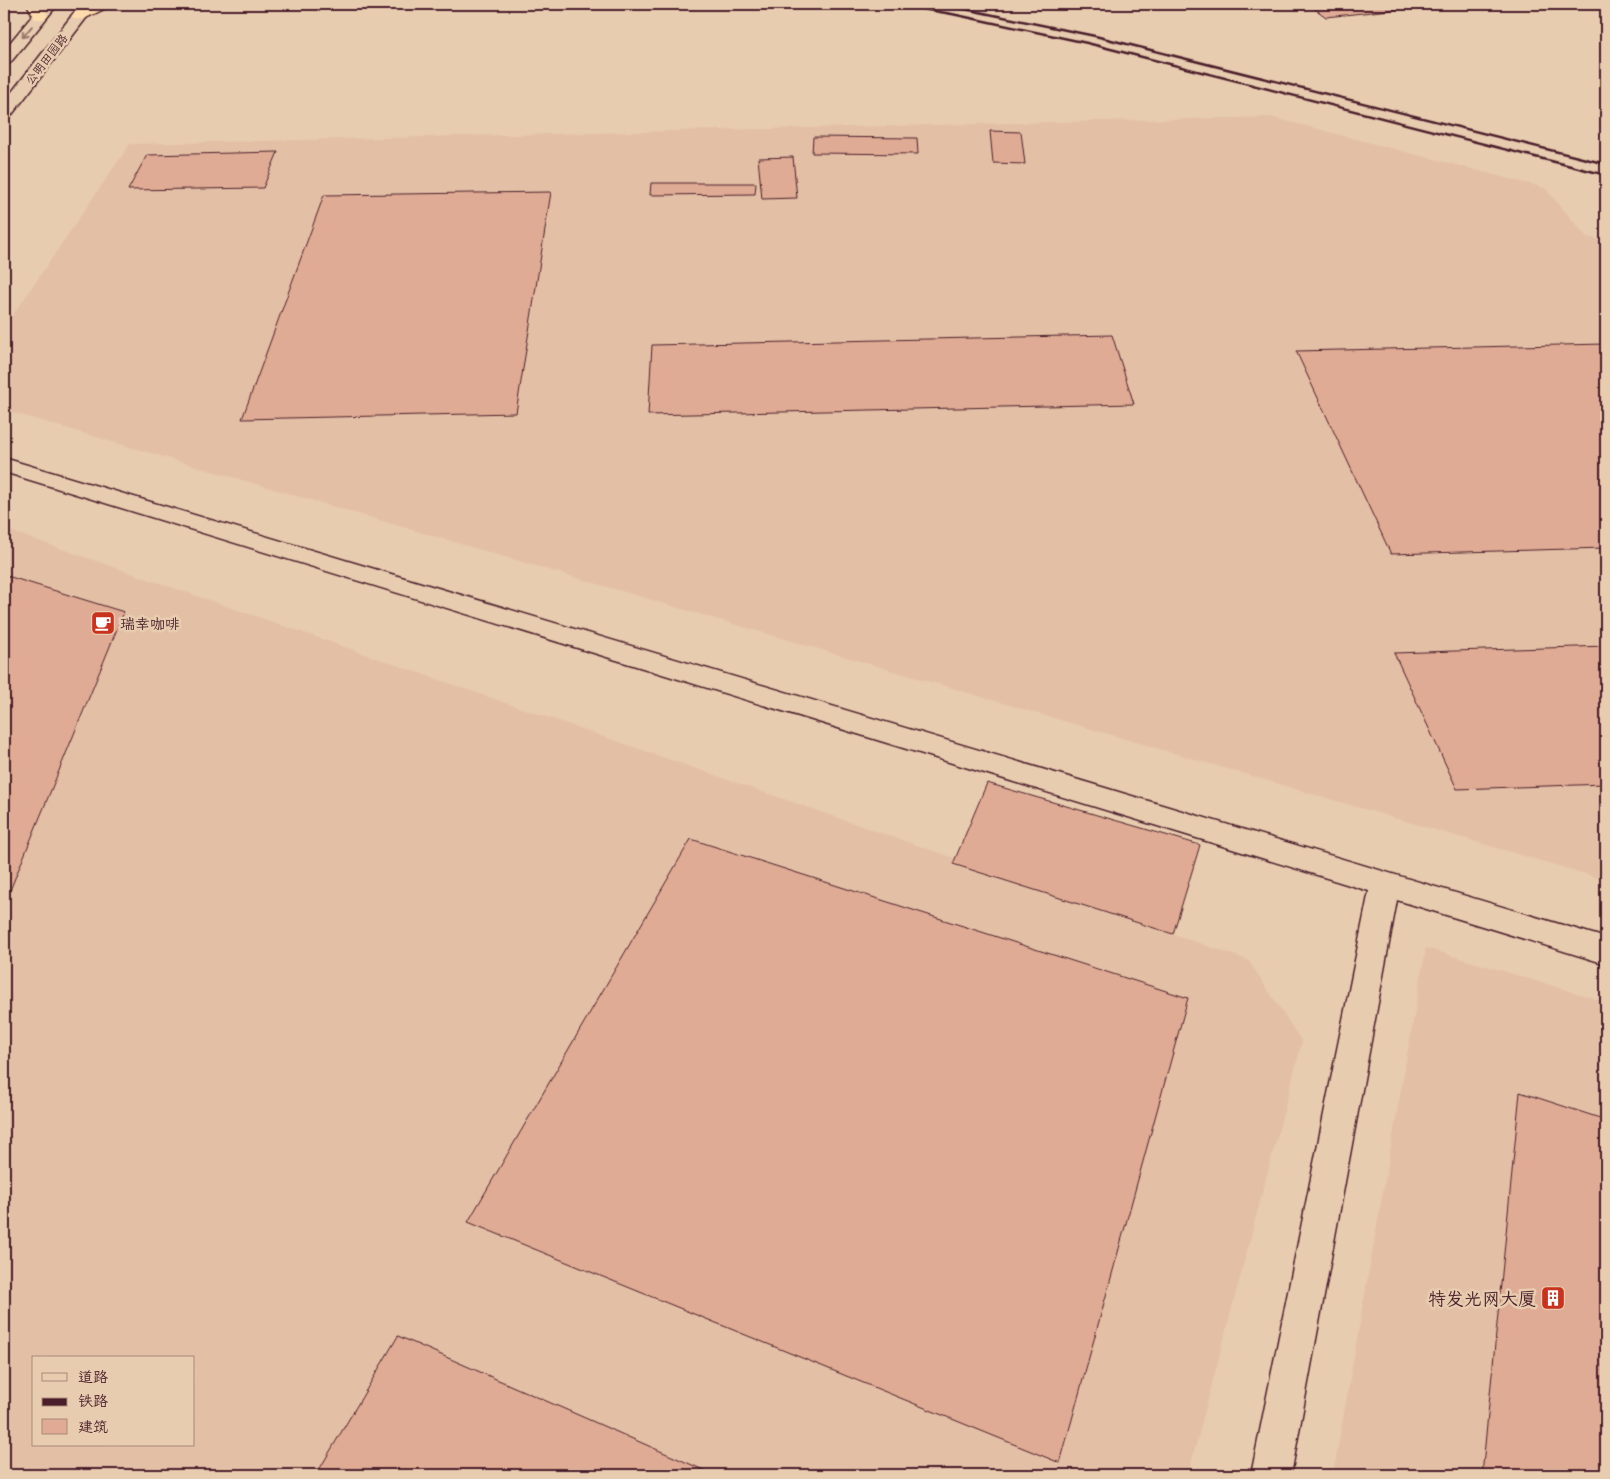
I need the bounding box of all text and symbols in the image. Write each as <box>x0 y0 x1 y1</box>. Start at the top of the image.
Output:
one-way arrow <box>22 25 33 38</box>
street label: 公明田园路 <box>22 31 70 87</box>
cafe icon: 瑞幸咖啡 <box>90 610 116 636</box>
place label: 瑞幸咖啡 <box>120 614 180 633</box>
building icon: 特发光网大厦 <box>1540 1285 1566 1311</box>
place label: 特发光网大厦 <box>1428 1287 1536 1310</box>
legend <box>32 1356 195 1446</box>
text: 道路 <box>78 1367 108 1386</box>
text: 铁路 <box>78 1391 108 1410</box>
text: 建筑 <box>78 1417 108 1436</box>

